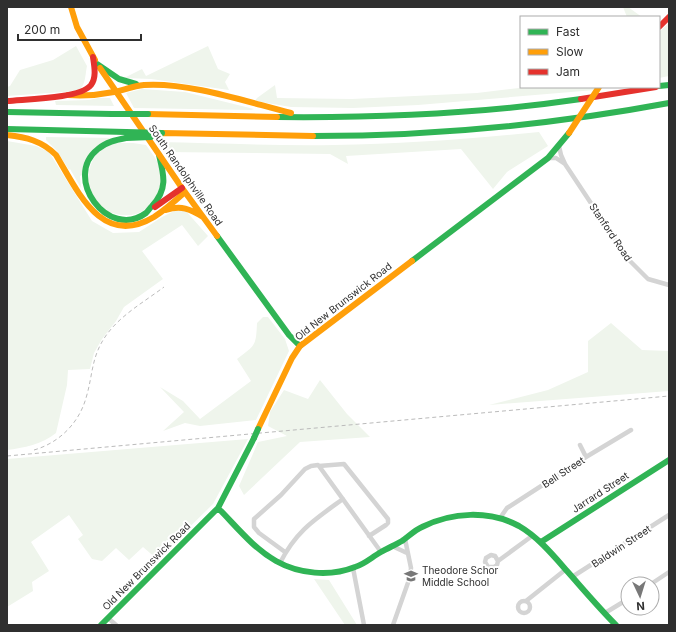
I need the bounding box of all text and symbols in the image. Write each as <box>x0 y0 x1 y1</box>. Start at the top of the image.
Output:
scale bar <box>18 16 141 42</box>
legend <box>520 16 660 88</box>
text: 200 m <box>24 22 60 37</box>
text: Fast <box>556 24 580 39</box>
text: Slow <box>556 44 584 59</box>
text: Jam <box>556 64 580 79</box>
street label: South Randolphville Road <box>147 122 225 228</box>
street label: Stanford Road <box>587 201 635 263</box>
street label: Old New Brunswick Road <box>292 260 394 342</box>
street label: Bell Street <box>539 453 587 490</box>
street label: Jarrard Street <box>569 469 631 515</box>
street label: Old New Brunswick Road <box>100 520 192 612</box>
street label: Baldwin Street <box>589 522 653 570</box>
place label: Theodore Schor Middle School <box>422 564 499 588</box>
school or university icon: Theodore Schor Middle School <box>403 568 419 584</box>
north arrow <box>620 576 660 616</box>
text: N <box>636 599 645 613</box>

